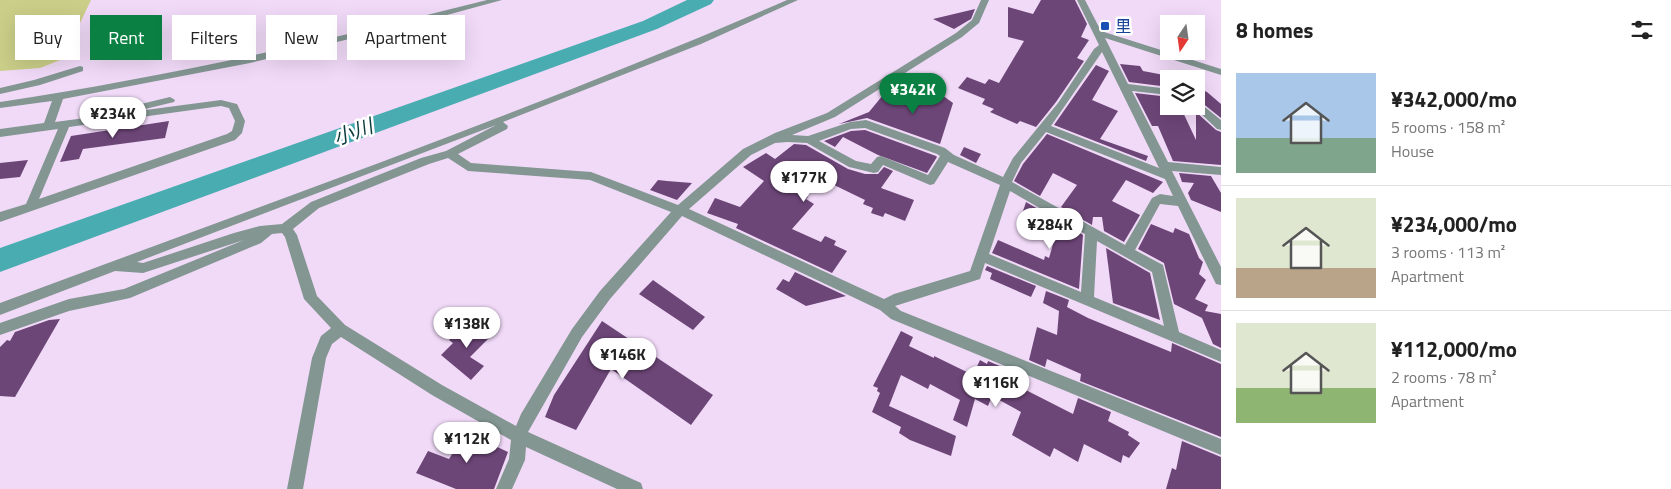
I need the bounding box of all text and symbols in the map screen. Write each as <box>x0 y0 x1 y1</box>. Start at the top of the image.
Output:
place label: 里 <box>1115 14 1131 38</box>
text: 8 homes <box>1236 14 1313 46</box>
chip: Buy <box>15 15 80 60</box>
chip: Rent <box>90 15 162 60</box>
chip: Filters <box>172 15 256 60</box>
chip: New <box>266 15 337 60</box>
chip: Apartment <box>347 15 465 60</box>
north arrow <box>1160 15 1205 60</box>
map controls <box>1160 15 1205 115</box>
icon: filters <box>1628 16 1656 44</box>
marker: 里 <box>1099 20 1111 32</box>
button: layers <box>1160 70 1205 115</box>
pin: ¥342K <box>878 72 948 115</box>
text: ¥342K <box>890 77 936 101</box>
text: ¥342,000/mo <box>1391 83 1517 115</box>
icon: home <box>1276 93 1336 153</box>
pin: ¥234K <box>78 96 148 139</box>
text: ¥234K <box>90 101 136 125</box>
water label: 小川 <box>329 109 379 153</box>
text: 5 rooms · 158 m² <box>1391 115 1505 139</box>
text: House <box>1391 139 1434 163</box>
pin: ¥177K <box>769 160 839 203</box>
text: ¥177K <box>781 165 827 189</box>
pin: ¥284K <box>1015 208 1085 250</box>
text: ¥234,000/mo <box>1391 208 1517 240</box>
text: ¥284K <box>1027 212 1073 236</box>
icon: home <box>1276 218 1336 278</box>
text: 3 rooms · 113 m² <box>1391 240 1505 264</box>
text: Apartment <box>1391 264 1464 288</box>
pin: ¥138K <box>432 306 502 349</box>
text: ¥138K <box>444 311 490 335</box>
text: ¥112,000/mo <box>1391 333 1517 365</box>
pin: ¥146K <box>588 338 658 380</box>
text: ¥146K <box>600 342 646 366</box>
icon: home <box>1276 343 1336 403</box>
text: 2 rooms · 78 m² <box>1391 365 1496 389</box>
pin: ¥116K <box>961 366 1031 408</box>
text: ¥116K <box>973 370 1019 394</box>
text: Apartment <box>1391 389 1464 413</box>
pin: ¥112K <box>432 422 502 464</box>
text: ¥112K <box>444 426 490 450</box>

